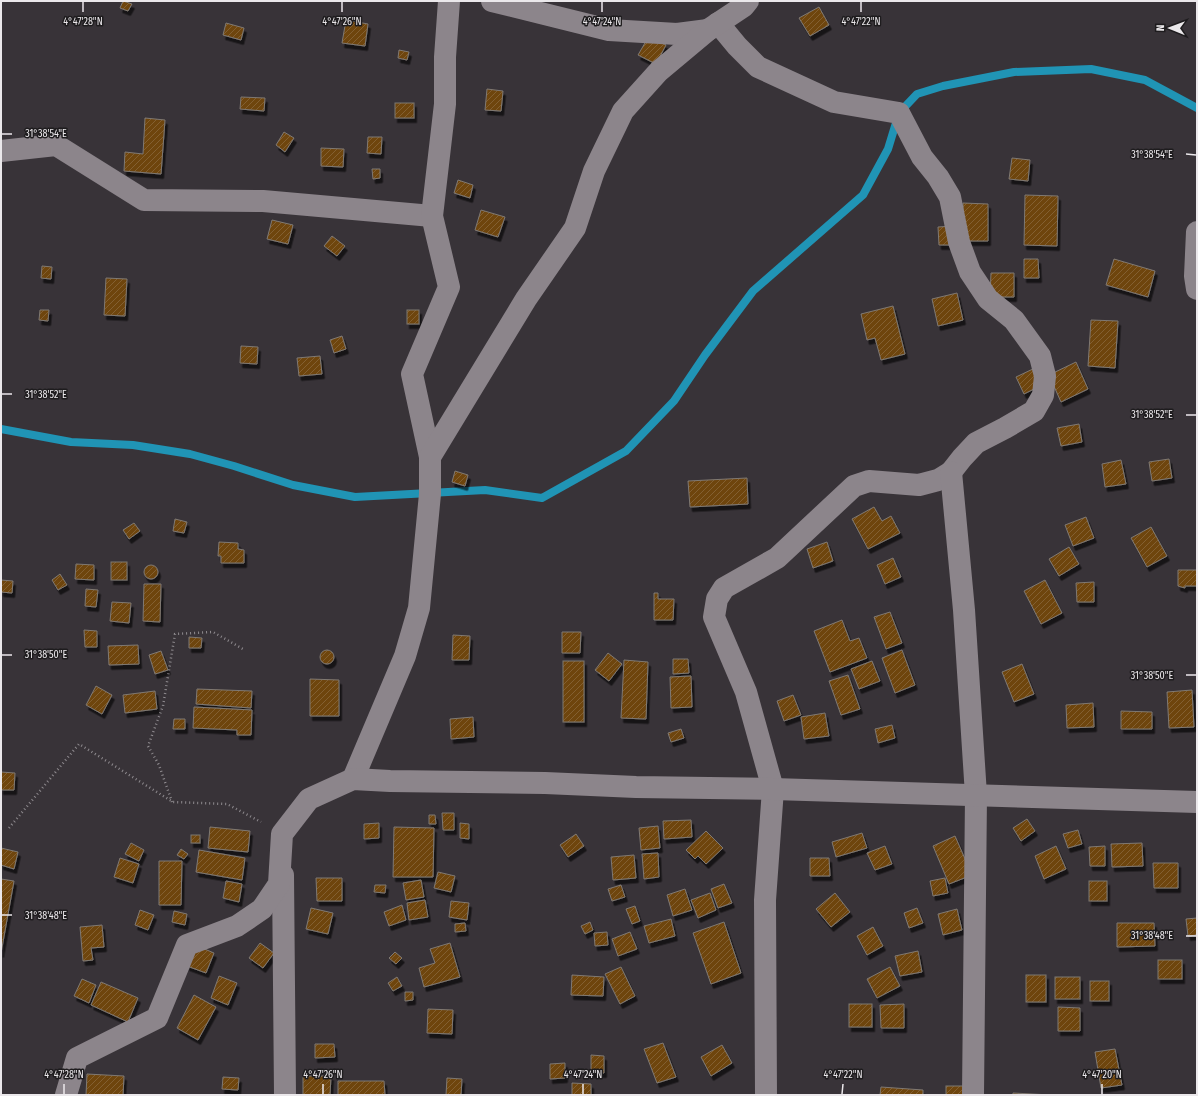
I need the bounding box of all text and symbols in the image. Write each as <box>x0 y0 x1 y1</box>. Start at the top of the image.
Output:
north arrow <box>1150 8 1190 48</box>
text: 4°47'28"N <box>63 16 103 28</box>
text: 4°47'26"N <box>322 16 362 28</box>
text: 4°47'24"N <box>583 16 621 28</box>
text: 4°47'22"N <box>841 16 881 28</box>
text: N <box>1154 24 1167 31</box>
text: 31°38'54"E <box>25 128 67 140</box>
text: 31°38'54"E <box>1131 149 1173 161</box>
text: 31°38'52"E <box>25 389 67 401</box>
text: 31°38'52"E <box>1131 409 1173 421</box>
text: 31°38'50"E <box>25 649 68 661</box>
text: 31°38'50"E <box>1131 670 1174 682</box>
text: 31°38'48"E <box>25 910 67 922</box>
text: 31°38'48"E <box>1131 930 1173 942</box>
text: 4°47'28"N <box>44 1069 84 1081</box>
text: 4°47'26"N <box>303 1069 343 1081</box>
text: 4°47'24"N <box>564 1069 602 1081</box>
text: 4°47'22"N <box>823 1069 863 1081</box>
text: 4°47'20"N <box>1082 1069 1122 1081</box>

